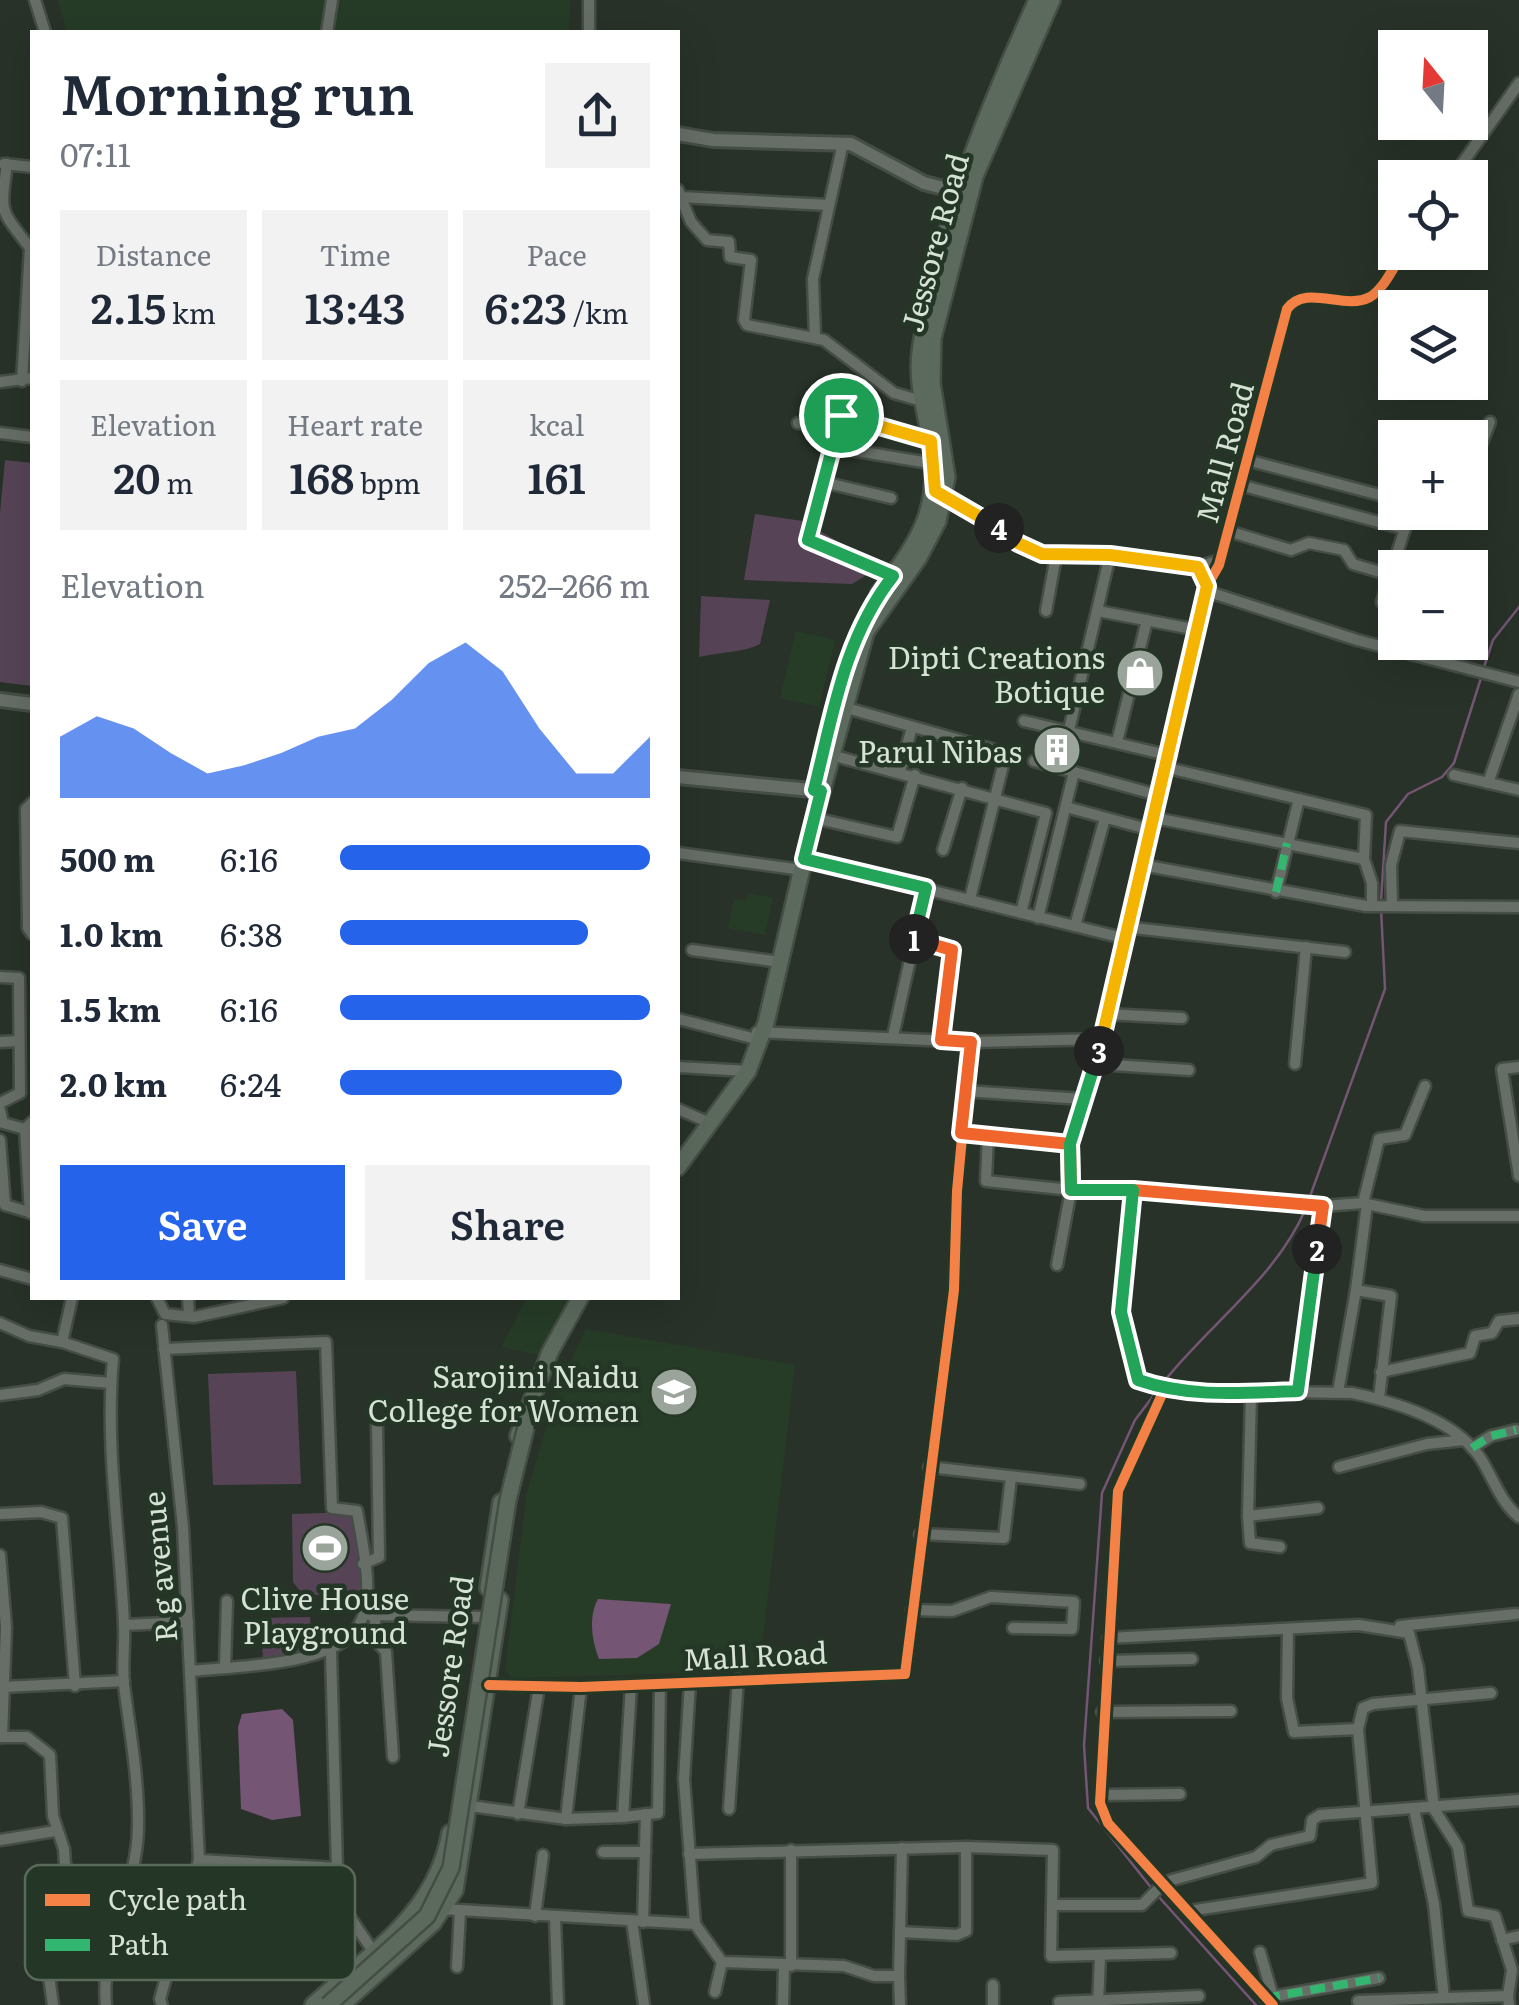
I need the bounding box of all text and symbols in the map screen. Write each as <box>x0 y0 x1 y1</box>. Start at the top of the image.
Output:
north arrow <box>1378 30 1488 140</box>
map controls <box>1378 30 1488 660</box>
text: Morning run <box>60 50 415 132</box>
button: share <box>545 63 650 168</box>
text: 07:11 <box>60 129 131 177</box>
street label: Jessore Road <box>888 148 978 336</box>
button: locate <box>1378 160 1488 270</box>
text: Distance <box>95 233 211 275</box>
text: Time <box>319 233 391 275</box>
text: Pace <box>527 233 587 275</box>
text: 2.15 <box>91 275 166 337</box>
text: 13:43 <box>304 275 406 337</box>
text: 6:23 <box>485 275 567 337</box>
button: layers <box>1378 290 1488 400</box>
text: km <box>166 291 216 333</box>
text: /km <box>567 291 629 333</box>
pin <box>799 373 884 458</box>
street label: Mall Road <box>1183 376 1263 528</box>
icon: arrive <box>814 388 869 443</box>
text: Elevation <box>90 403 217 445</box>
text: Heart rate <box>287 403 423 445</box>
text: kcal <box>529 403 584 445</box>
button: + <box>1378 420 1488 530</box>
text: 20 <box>113 445 161 507</box>
text: 168 <box>289 445 354 507</box>
text: 161 <box>528 445 586 507</box>
text: m <box>161 461 193 503</box>
text: bpm <box>354 461 421 503</box>
pin: 4 <box>974 503 1024 553</box>
text: 4 <box>991 507 1007 549</box>
button: − <box>1378 550 1488 660</box>
text: Elevation <box>60 560 205 608</box>
text: 252–266 m <box>499 560 650 608</box>
place label: Dipti Creations Botique <box>888 634 1105 712</box>
shop icon: Dipti Creations Botique <box>1114 647 1166 699</box>
building icon: Parul Nibas <box>1031 724 1083 776</box>
place label: Parul Nibas <box>858 728 1022 772</box>
text: 500 m <box>60 834 155 882</box>
text: 6:16 <box>220 834 278 882</box>
text: 1.0 km <box>60 909 163 957</box>
text: 6:38 <box>220 909 283 957</box>
pin: 1 <box>889 914 939 964</box>
text: 1 <box>908 918 920 960</box>
text: 1.5 km <box>60 984 161 1032</box>
text: 6:16 <box>220 984 278 1032</box>
pin: 3 <box>1074 1026 1124 1076</box>
text: 3 <box>1091 1030 1107 1072</box>
text: 2.0 km <box>60 1059 167 1107</box>
text: 6:24 <box>220 1059 281 1107</box>
button: Save <box>60 1165 345 1280</box>
button: Share <box>365 1165 650 1280</box>
pin: 2 <box>1292 1224 1342 1274</box>
text: 2 <box>1309 1228 1325 1270</box>
place label: Sarojini Naidu College for Women <box>368 1353 639 1431</box>
school or university icon: Sarojini Naidu College for Women <box>648 1366 700 1418</box>
street label: R g avenue <box>129 1490 187 1644</box>
sports icon: Clive House Playground <box>299 1522 351 1574</box>
street label: Jessore Road <box>413 1572 483 1760</box>
place label: Clive House Playground <box>241 1575 409 1653</box>
street label: Mall Road <box>682 1628 828 1680</box>
legend <box>25 1865 355 1980</box>
text: Cycle path <box>108 1877 247 1919</box>
text: Path <box>108 1922 169 1964</box>

